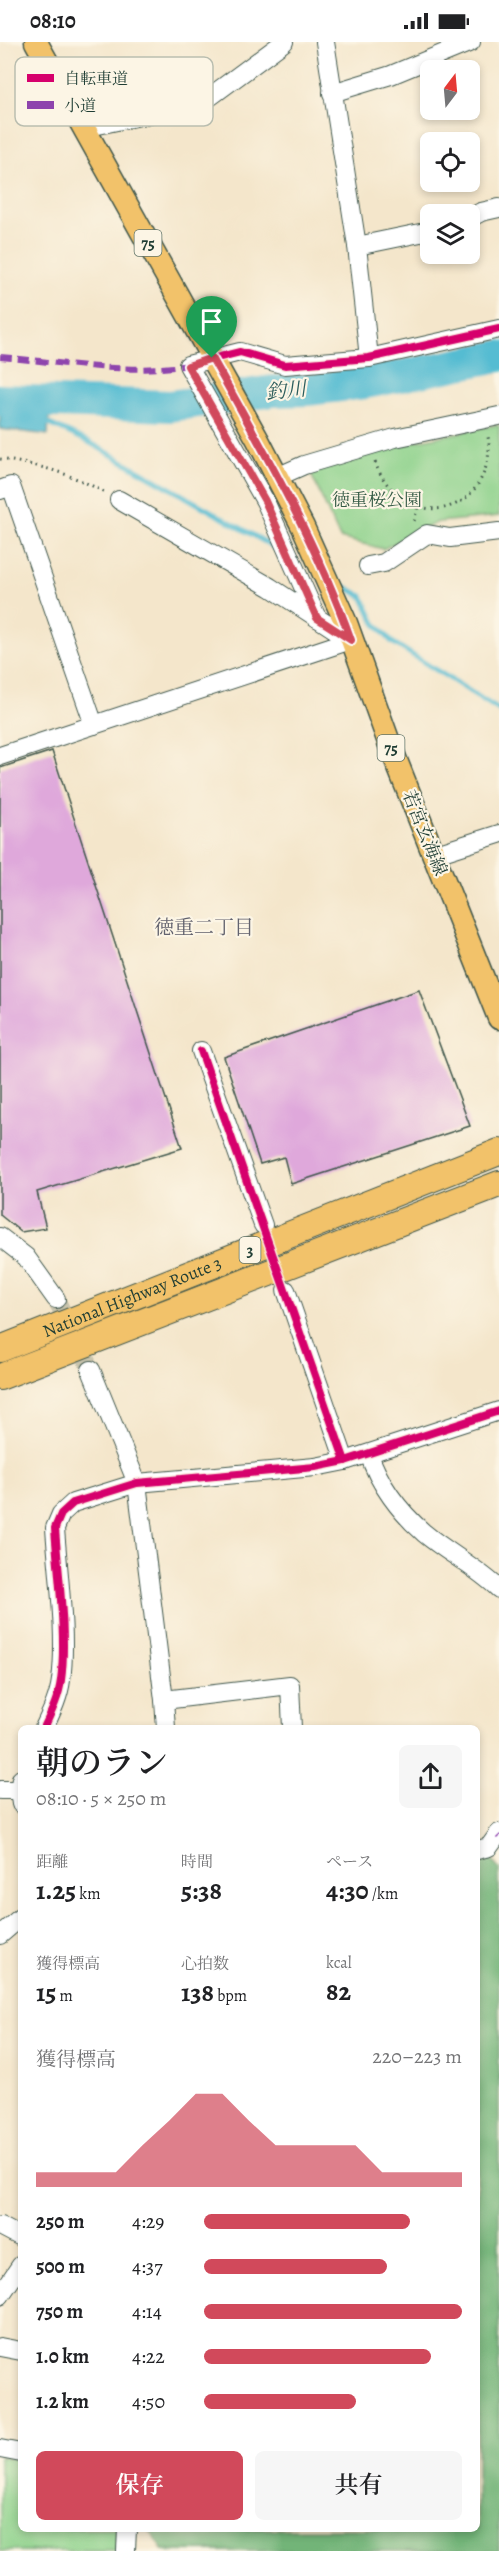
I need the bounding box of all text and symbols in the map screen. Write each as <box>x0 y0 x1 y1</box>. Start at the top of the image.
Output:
text: 08:10 <box>30 6 76 36</box>
legend <box>15 57 213 126</box>
north arrow <box>420 60 480 120</box>
map controls <box>420 60 480 264</box>
text: 自転車道 <box>64 68 128 90</box>
text: 小道 <box>64 95 96 117</box>
button: locate <box>420 132 480 192</box>
button: layers <box>420 204 480 264</box>
road number: 75 <box>134 230 162 256</box>
pin <box>186 296 237 358</box>
icon: arrive <box>195 305 228 338</box>
water label: 釣川 <box>265 375 309 406</box>
park label: 徳重桜公園 <box>332 488 422 512</box>
road number: 75 <box>378 735 404 761</box>
street label: 若宮玄海線 <box>397 787 453 879</box>
district label: 徳重二丁目 <box>154 914 254 941</box>
road number: 3 <box>240 1237 260 1263</box>
street label: National Highway Route 3 <box>39 1251 225 1343</box>
text: 朝のラン <box>36 1740 168 1785</box>
button: share <box>399 1745 462 1808</box>
text: 08:10 · 5 × 250 m <box>36 1785 167 1812</box>
text: 距離 <box>36 1851 68 1873</box>
text: 時間 <box>181 1851 213 1873</box>
text: ペース <box>326 1851 373 1873</box>
text: 1.25 <box>36 1873 76 1908</box>
text: 5:38 <box>181 1873 222 1908</box>
text: 4:30 <box>326 1873 369 1908</box>
text: km <box>76 1883 101 1905</box>
text: /km <box>369 1883 398 1905</box>
text: kcal <box>326 1952 352 1974</box>
text: 獲得標高 <box>36 1953 100 1975</box>
text: 心拍数 <box>181 1953 229 1975</box>
text: 82 <box>326 1974 351 2009</box>
text: 15 <box>36 1975 56 2010</box>
text: 138 <box>181 1975 214 2010</box>
text: m <box>56 1985 73 2007</box>
text: bpm <box>214 1985 247 2007</box>
text: 220–223 m <box>372 2043 462 2070</box>
text: 獲得標高 <box>36 2046 116 2073</box>
text: 250 m <box>36 2208 85 2235</box>
text: 4:29 <box>132 2208 164 2235</box>
text: 500 m <box>36 2253 85 2280</box>
text: 4:37 <box>132 2253 163 2280</box>
text: 750 m <box>36 2298 83 2325</box>
text: 4:14 <box>132 2298 162 2325</box>
text: 1.0 km <box>36 2343 89 2370</box>
text: 4:22 <box>132 2343 165 2370</box>
text: 1.2 km <box>36 2388 89 2415</box>
text: 4:50 <box>132 2388 165 2415</box>
button: 保存 <box>36 2451 243 2520</box>
button: 共有 <box>255 2451 462 2520</box>

